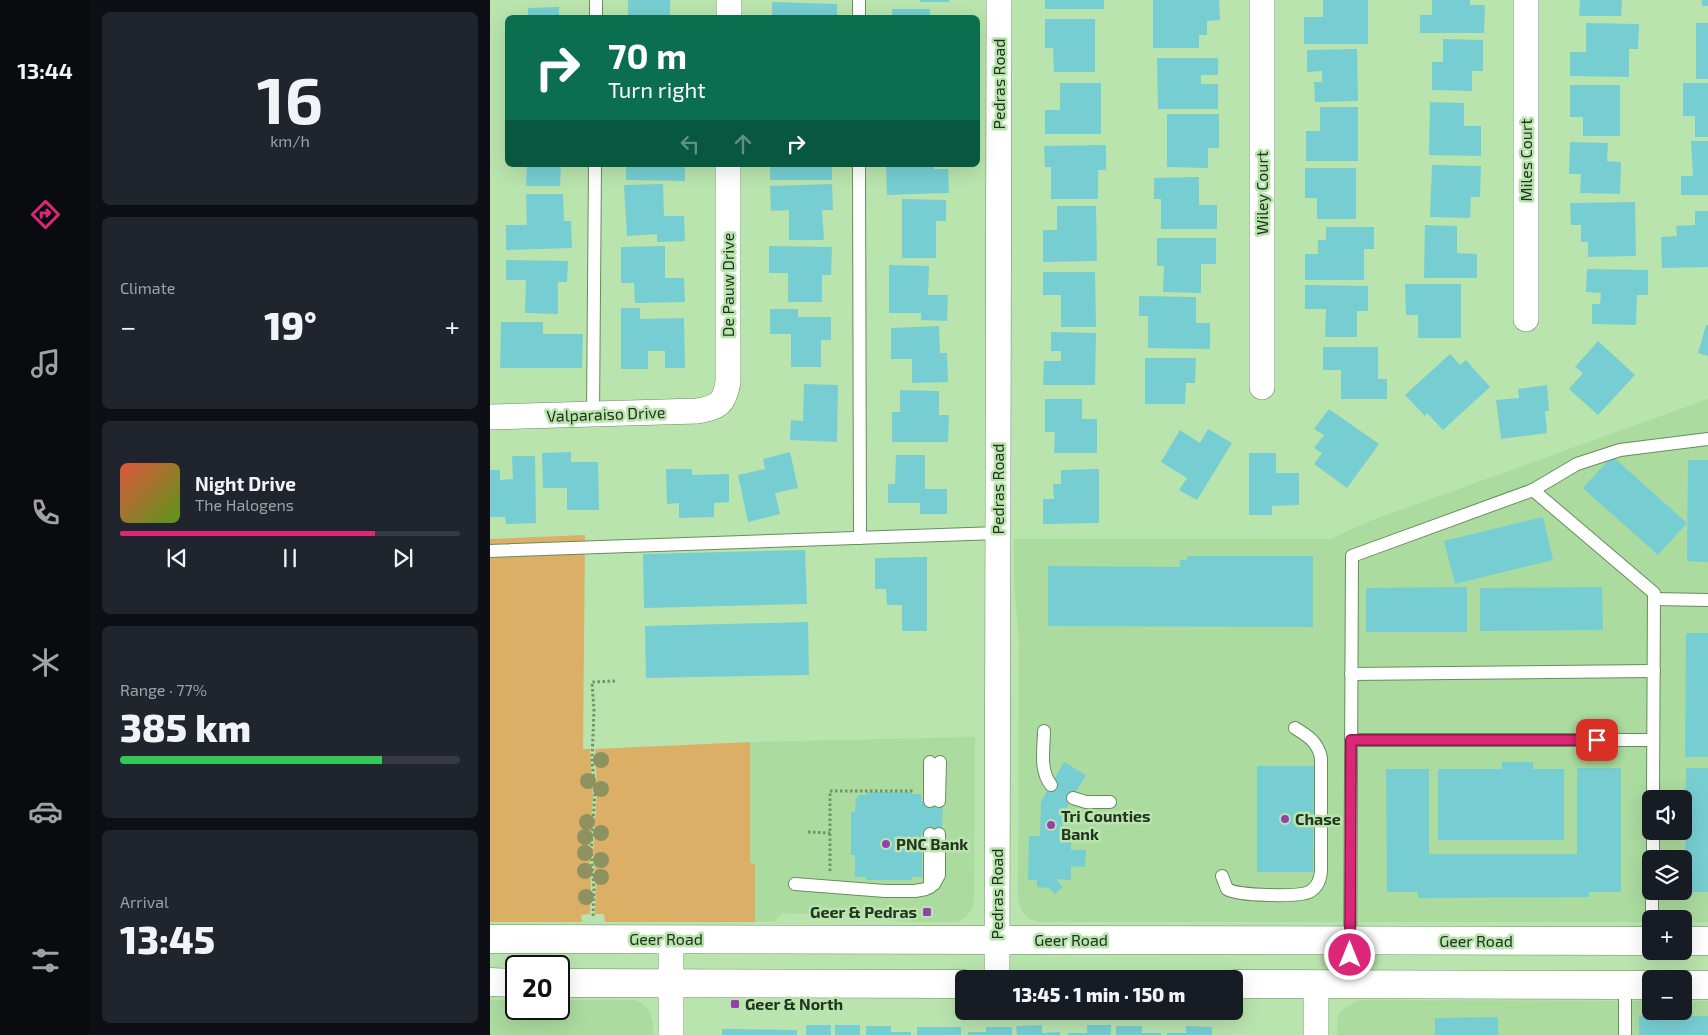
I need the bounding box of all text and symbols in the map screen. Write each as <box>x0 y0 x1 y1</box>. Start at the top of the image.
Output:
text: 70 m <box>608 34 687 76</box>
icon: right <box>525 35 590 100</box>
street label: Pedras Road <box>989 39 1008 129</box>
text: 13:44 <box>17 57 73 83</box>
text: 16 <box>257 59 323 137</box>
text: Turn right <box>608 76 706 102</box>
street label: Miles Court <box>1516 119 1535 201</box>
icon: left <box>676 130 704 158</box>
icon: ahead <box>729 130 757 158</box>
icon: right <box>782 130 810 158</box>
text: km/h <box>270 131 310 150</box>
street label: Wiley Court <box>1252 151 1271 235</box>
icon: directions <box>28 197 63 232</box>
street label: De Pauw Drive <box>718 233 737 337</box>
text: Climate <box>120 278 175 297</box>
text: 19° <box>264 302 317 348</box>
text: − <box>120 309 136 343</box>
text: + <box>445 309 460 343</box>
icon: music <box>28 346 63 381</box>
street label: Valparaiso Drive <box>546 402 666 425</box>
street label: Pedras Road <box>988 444 1007 534</box>
text: Night Drive <box>195 472 296 495</box>
icon: phone <box>28 495 63 530</box>
text: The Halogens <box>195 495 294 514</box>
icon: previous <box>163 544 191 572</box>
icon: pause <box>276 544 304 572</box>
icon: next <box>389 544 417 572</box>
icon: climate <box>28 645 63 680</box>
text: Range · 77% <box>120 680 207 699</box>
text: 385 km <box>120 704 251 750</box>
pin <box>1576 719 1618 761</box>
icon: arrive <box>1583 726 1611 754</box>
map controls <box>1642 790 1692 1020</box>
button: sound <box>1642 790 1692 840</box>
icon: car <box>28 794 63 829</box>
place label: Tri Counties Bank <box>1061 806 1151 843</box>
place label: Chase <box>1295 809 1341 828</box>
marker: Chase <box>1279 813 1291 825</box>
marker: Tri Counties Bank <box>1045 819 1057 831</box>
place label: PNC Bank <box>896 834 968 853</box>
marker: PNC Bank <box>880 838 892 850</box>
street label: Pedras Road <box>987 849 1006 939</box>
button: layers <box>1642 850 1692 900</box>
text: Arrival <box>120 892 169 911</box>
place label: Geer & Pedras <box>810 902 917 921</box>
marker: Geer & Pedras <box>921 906 933 918</box>
button: + <box>1642 910 1692 960</box>
text: 13:45 <box>120 916 215 962</box>
position arrow <box>1323 928 1375 980</box>
street label: Geer Road <box>629 929 703 948</box>
street label: Geer Road <box>1034 930 1108 949</box>
street label: Geer Road <box>1439 931 1513 950</box>
icon: filters <box>28 943 63 978</box>
speed limit sign: 20 <box>505 955 570 1020</box>
button: − <box>1642 970 1692 1020</box>
text: 13:45 · 1 min · 150 m <box>1013 983 1185 1006</box>
place label: Geer & North <box>745 994 843 1013</box>
marker: Geer & North <box>729 998 741 1010</box>

